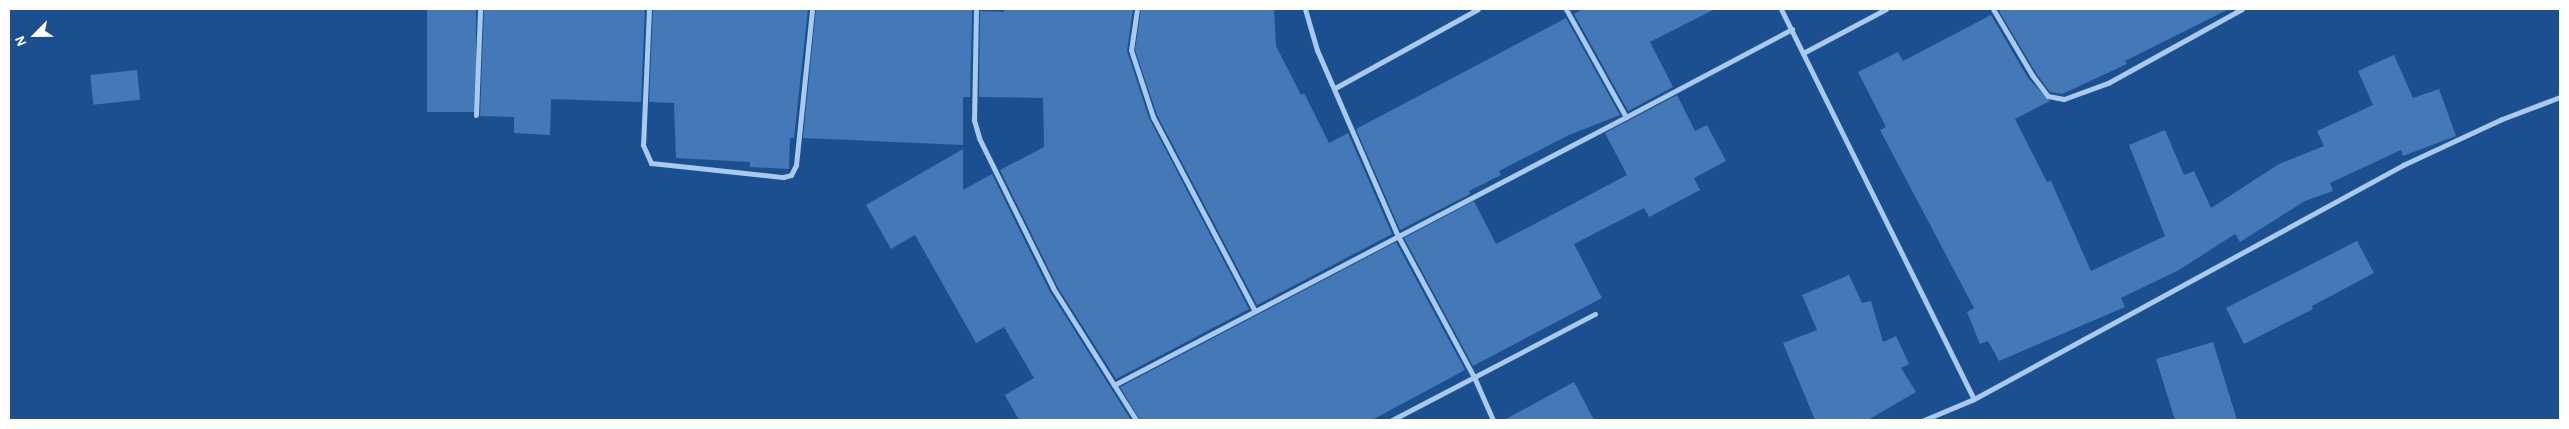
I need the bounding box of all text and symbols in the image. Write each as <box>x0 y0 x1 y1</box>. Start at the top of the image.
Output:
north arrow <box>10 10 60 60</box>
text: N <box>13 34 30 48</box>

